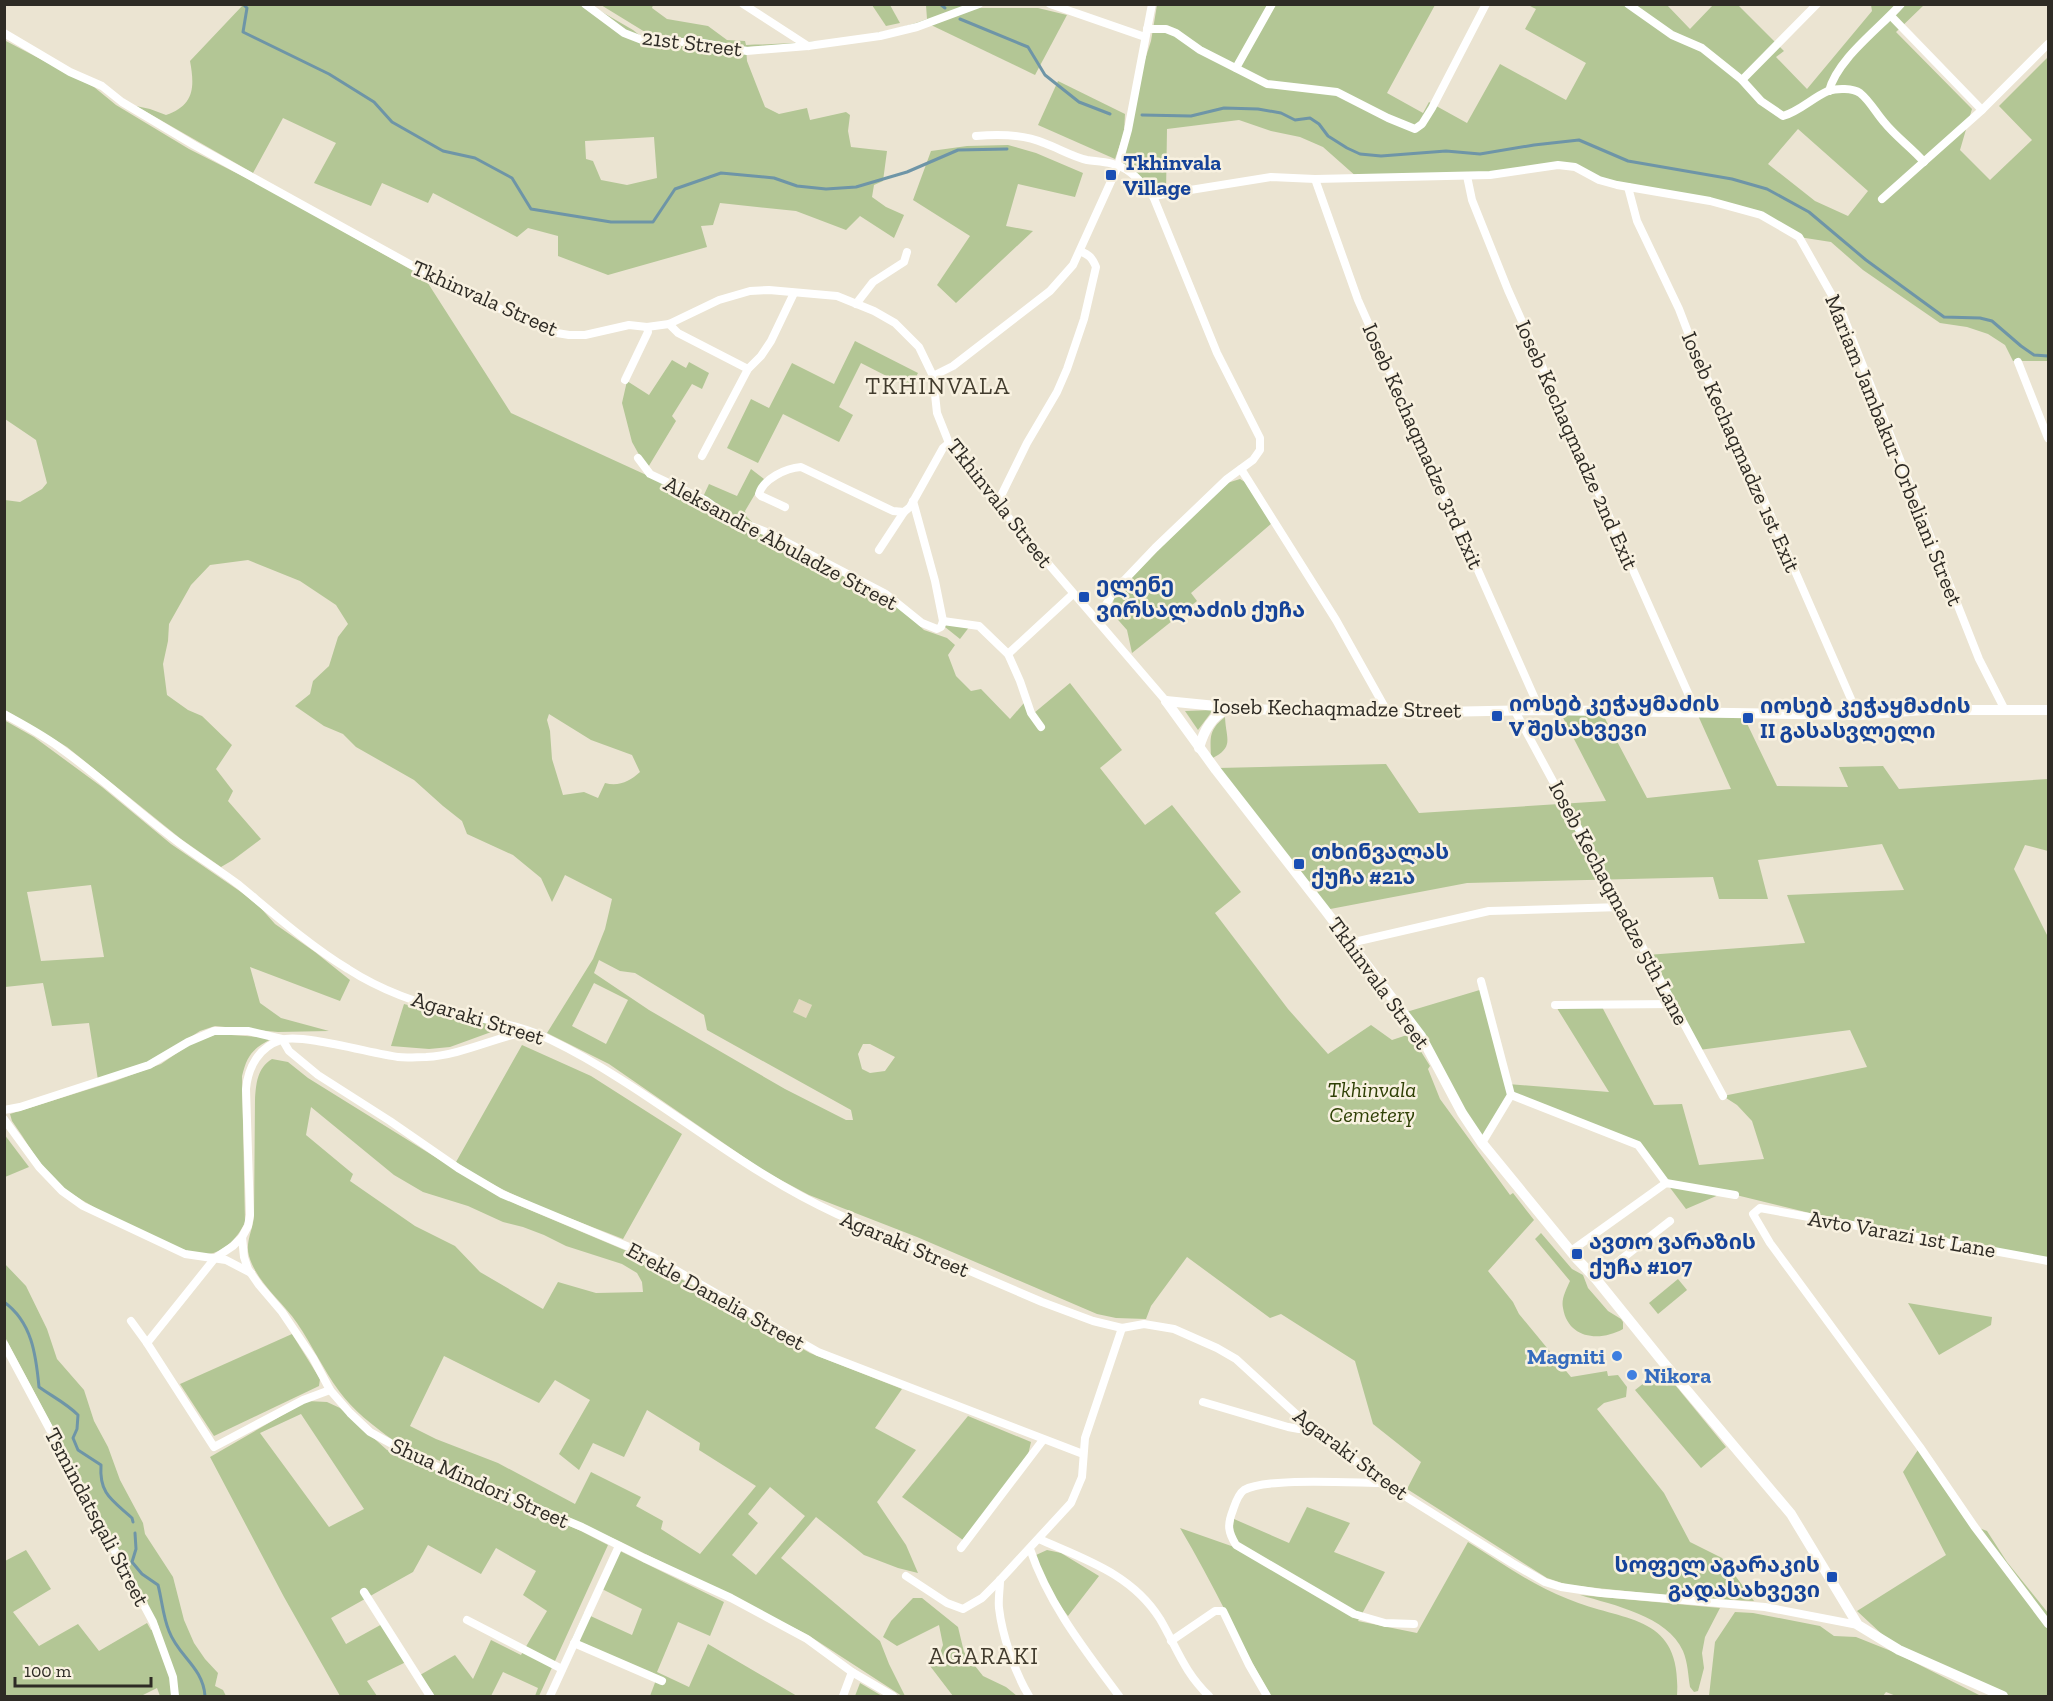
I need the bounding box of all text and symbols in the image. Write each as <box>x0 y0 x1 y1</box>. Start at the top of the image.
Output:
street label: 21st Street <box>640 23 744 63</box>
place label: Tkhinvala Village <box>1123 149 1221 201</box>
marker: Tkhinvala Village <box>1104 168 1118 182</box>
street label: Tkhinvala Street <box>408 254 563 343</box>
street label: Mariam Jambakur-Orbeliani Street <box>1819 290 1969 610</box>
street label: Ioseb Kechaqmadze 2nd Exit <box>1510 316 1645 575</box>
street label: Ioseb Kechaqmadze 3rd Exit <box>1357 319 1490 574</box>
street label: Ioseb Kechaqmadze 1st Exit <box>1676 328 1807 577</box>
district label: TKHINVALA <box>865 371 1011 400</box>
street label: Tkhinvala Street <box>941 433 1059 574</box>
street label: Aleksandre Abuladze Street <box>659 470 903 617</box>
place label: ელენე ვირსალაძის ქუჩა <box>1096 571 1305 623</box>
marker: ელენე ვირსალაძის ქუჩა <box>1077 590 1091 604</box>
place label: იოსებ კეჭაყმაძის V შესახვევი <box>1509 690 1720 742</box>
street label: Ioseb Kechaqmadze Street <box>1212 692 1462 724</box>
place label: იოსებ კეჭაყმაძის II გასასვლელი <box>1760 692 1971 744</box>
marker: იოსებ კეჭაყმაძის V შესახვევი <box>1490 709 1504 723</box>
marker: იოსებ კეჭაყმაძის II გასასვლელი <box>1741 711 1755 725</box>
street label: Ioseb Kechaqmadze 5th Lane <box>1543 776 1695 1030</box>
place label: თხინვალას ქუჩა #21ა <box>1311 838 1449 890</box>
marker: თხინვალას ქუჩა #21ა <box>1292 857 1306 871</box>
street label: Tkhinvala Street <box>1322 912 1437 1055</box>
street label: Agaraki Street <box>409 985 548 1051</box>
park label: Tkhinvala Cemetery <box>1328 1076 1416 1128</box>
street label: Avto Varazi 1st Lane <box>1806 1204 1998 1264</box>
street label: Agaraki Street <box>837 1205 974 1284</box>
place label: ავთო ვარაზის ქუჩა #107 <box>1589 1228 1756 1280</box>
street label: Erekle Danelia Street <box>622 1236 811 1357</box>
marker: ავთო ვარაზის ქუჩა #107 <box>1570 1247 1584 1261</box>
place label: Magniti <box>1527 1343 1605 1370</box>
marker: Magniti <box>1610 1349 1624 1363</box>
place label: Nikora <box>1644 1362 1711 1389</box>
marker: Nikora <box>1625 1368 1639 1382</box>
street label: Agaraki Street <box>1288 1402 1415 1507</box>
street label: Tsmindatsqali Street <box>39 1423 156 1611</box>
street label: Shua Mindori Street <box>387 1432 574 1535</box>
place label: სოფელ აგარაკის გადასახვევი <box>1615 1551 1820 1603</box>
marker: სოფელ აგარაკის გადასახვევი <box>1825 1570 1839 1584</box>
district label: AGARAKI <box>929 1641 1039 1670</box>
scale bar <box>15 1650 152 1688</box>
text: 100 m <box>24 1660 72 1682</box>

